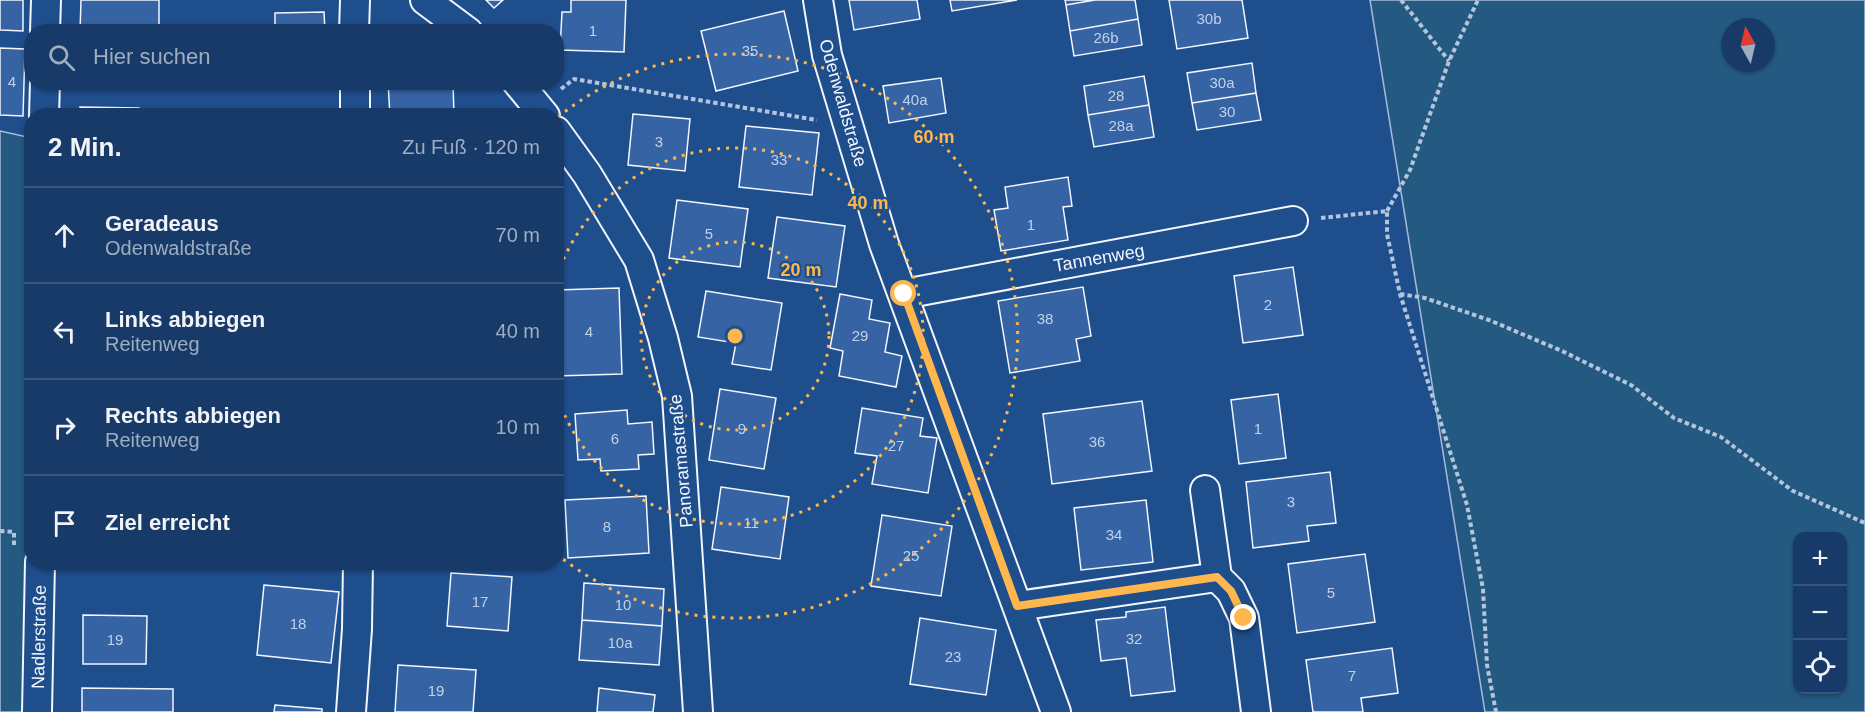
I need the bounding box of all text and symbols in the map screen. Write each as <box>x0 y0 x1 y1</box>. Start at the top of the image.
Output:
house number: 30b <box>1196 10 1222 27</box>
north arrow <box>1721 18 1775 72</box>
house number: 1 <box>589 22 597 39</box>
search box <box>24 24 564 90</box>
house number: 26b <box>1093 29 1119 46</box>
street label: Odenwaldstraße <box>815 37 871 169</box>
icon: search <box>45 41 78 74</box>
house number: 35 <box>742 42 758 59</box>
text: Hier suchen <box>93 44 210 69</box>
house number: 4 <box>8 73 16 90</box>
house number: 30a <box>1209 74 1235 91</box>
house number: 28 <box>1108 87 1124 104</box>
house number: 40a <box>902 91 928 108</box>
house number: 30 <box>1219 103 1235 120</box>
house number: 28a <box>1108 117 1134 134</box>
text: 60 m <box>913 127 955 147</box>
text: 2 Min. <box>48 132 122 162</box>
house number: 3 <box>655 133 663 150</box>
text: Zu Fuß · 120 m <box>402 136 540 158</box>
house number: 33 <box>771 151 787 168</box>
text: 40 m <box>847 193 889 213</box>
text: Geradeaus <box>105 211 219 236</box>
house number: 1 <box>1027 216 1035 233</box>
icon: ahead <box>48 219 81 252</box>
text: 70 m <box>496 224 540 246</box>
house number: 5 <box>705 225 713 242</box>
text: Odenwaldstraße <box>105 237 252 259</box>
street label: Tannenweg <box>1052 240 1146 276</box>
text: 20 m <box>780 260 822 280</box>
route start <box>890 280 916 306</box>
house number: 2 <box>1264 296 1272 313</box>
text: Links abbiegen <box>105 307 265 332</box>
house number: 38 <box>1037 310 1053 327</box>
icon: left <box>48 315 81 348</box>
text: 40 m <box>496 320 540 342</box>
house number: 4 <box>585 323 593 340</box>
centre of rings <box>725 326 745 346</box>
house number: 29 <box>852 327 868 344</box>
text: Reitenweg <box>105 333 200 355</box>
street label: Panoramastraße <box>665 393 697 529</box>
text: Rechts abbiegen <box>105 403 281 428</box>
icon: right <box>48 411 81 444</box>
text: 10 m <box>496 416 540 438</box>
house number: 9 <box>738 420 746 437</box>
house number: 1 <box>1254 420 1262 437</box>
text: Reitenweg <box>105 429 200 451</box>
house number: 6 <box>611 430 619 447</box>
house number: 36 <box>1089 433 1105 450</box>
house number: 27 <box>888 437 904 454</box>
house number: 3 <box>1287 493 1295 510</box>
icon: arrive <box>48 507 81 540</box>
text: Ziel erreicht <box>105 510 230 535</box>
house number: 11 <box>743 514 759 531</box>
house number: 8 <box>603 518 611 535</box>
house number: 34 <box>1106 526 1122 543</box>
map controls <box>1793 532 1847 694</box>
button: + <box>1793 532 1847 586</box>
house number: 25 <box>903 547 919 564</box>
house number: 5 <box>1327 584 1335 601</box>
street label: Nadlerstraße <box>28 585 50 689</box>
button: − <box>1793 586 1847 640</box>
house number: 17 <box>472 593 488 610</box>
house number: 10 <box>615 596 631 613</box>
route end <box>1230 604 1256 630</box>
house number: 18 <box>290 615 306 632</box>
house number: 32 <box>1126 630 1142 647</box>
house number: 19 <box>107 631 123 648</box>
house number: 10a <box>607 634 633 651</box>
button: locate <box>1793 640 1847 694</box>
house number: 23 <box>945 648 961 665</box>
house number: 7 <box>1348 667 1356 684</box>
house number: 19 <box>428 682 444 699</box>

